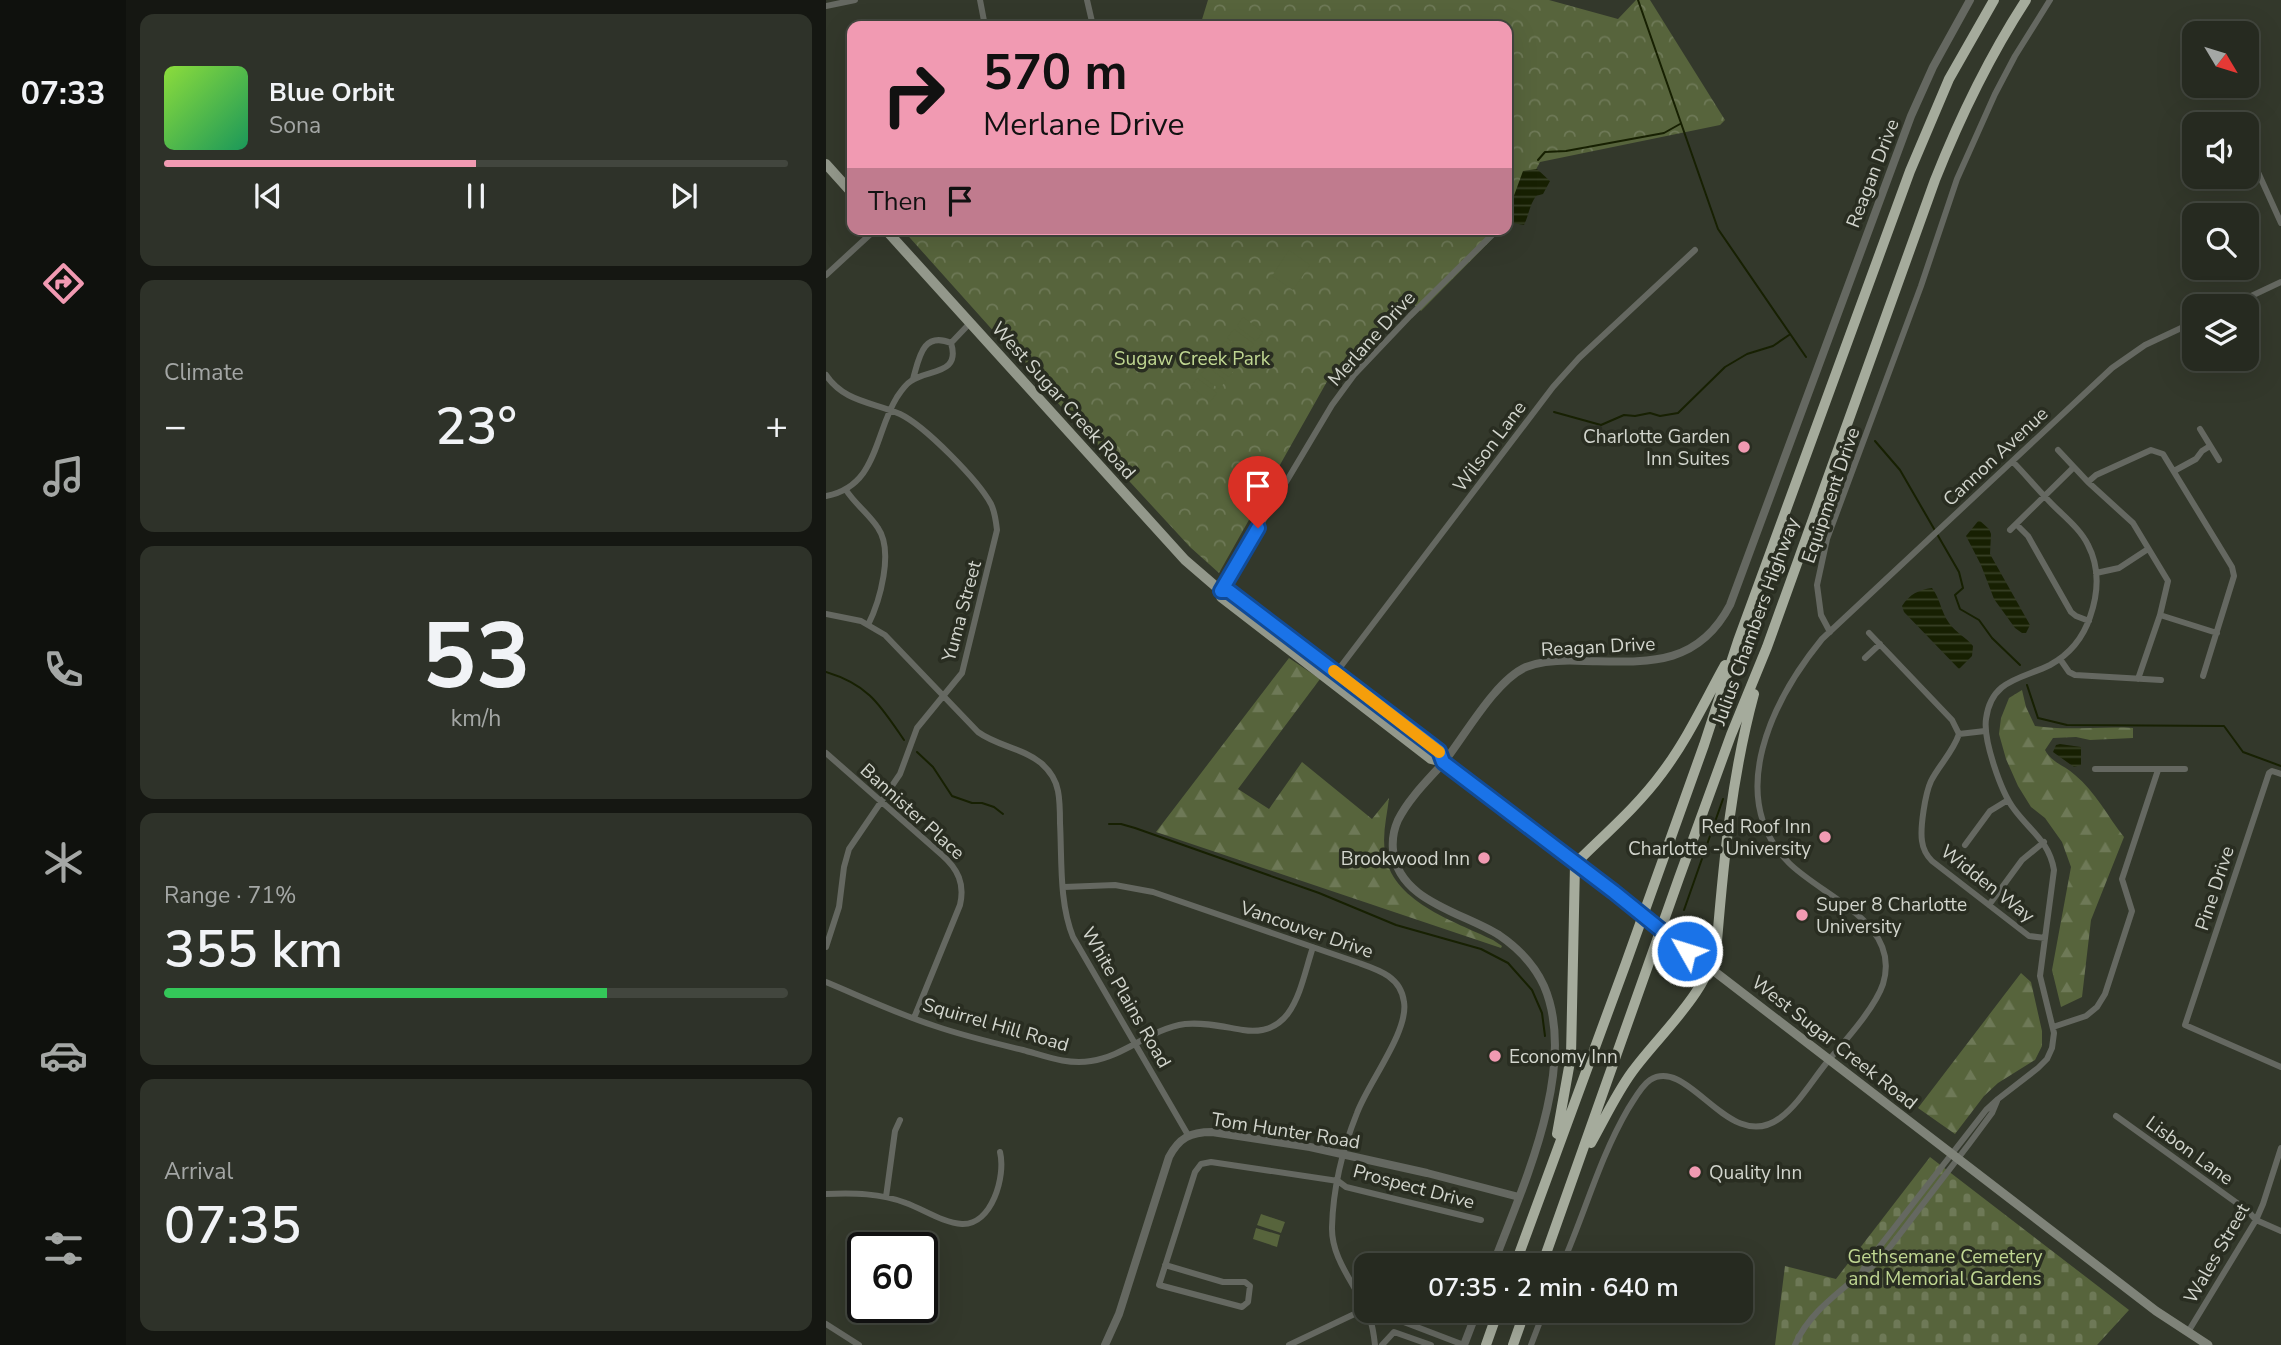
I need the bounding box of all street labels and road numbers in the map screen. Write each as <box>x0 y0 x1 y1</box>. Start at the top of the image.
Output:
street label: Reagan Drive <box>1840 115 1906 232</box>
street label: Merlane Drive <box>1322 285 1421 392</box>
street label: West Sugar Creek Road <box>985 316 1141 485</box>
street label: Wilson Lane <box>1447 396 1533 497</box>
street label: Cannon Avenue <box>1937 401 2054 512</box>
street label: Equipment Drive <box>1796 424 1866 567</box>
street label: Julius Chambers Highway <box>1706 514 1806 730</box>
street label: Yuma Street <box>936 557 988 666</box>
street label: Reagan Drive <box>1540 631 1656 663</box>
street label: Bannister Place <box>854 758 970 866</box>
street label: Widden Way <box>1935 839 2040 929</box>
street label: Pine Drive <box>2189 843 2241 934</box>
street label: Vancouver Drive <box>1236 895 1377 965</box>
street label: White Plains Road <box>1075 922 1177 1073</box>
street label: West Sugar Creek Road <box>1746 970 1923 1116</box>
street label: Squirrel Hill Road <box>919 992 1072 1058</box>
street label: Tom Hunter Road <box>1210 1106 1362 1156</box>
street label: Lisbon Lane <box>2140 1110 2239 1191</box>
street label: Prospect Drive <box>1350 1158 1477 1216</box>
street label: Wales Street <box>2178 1198 2256 1308</box>

